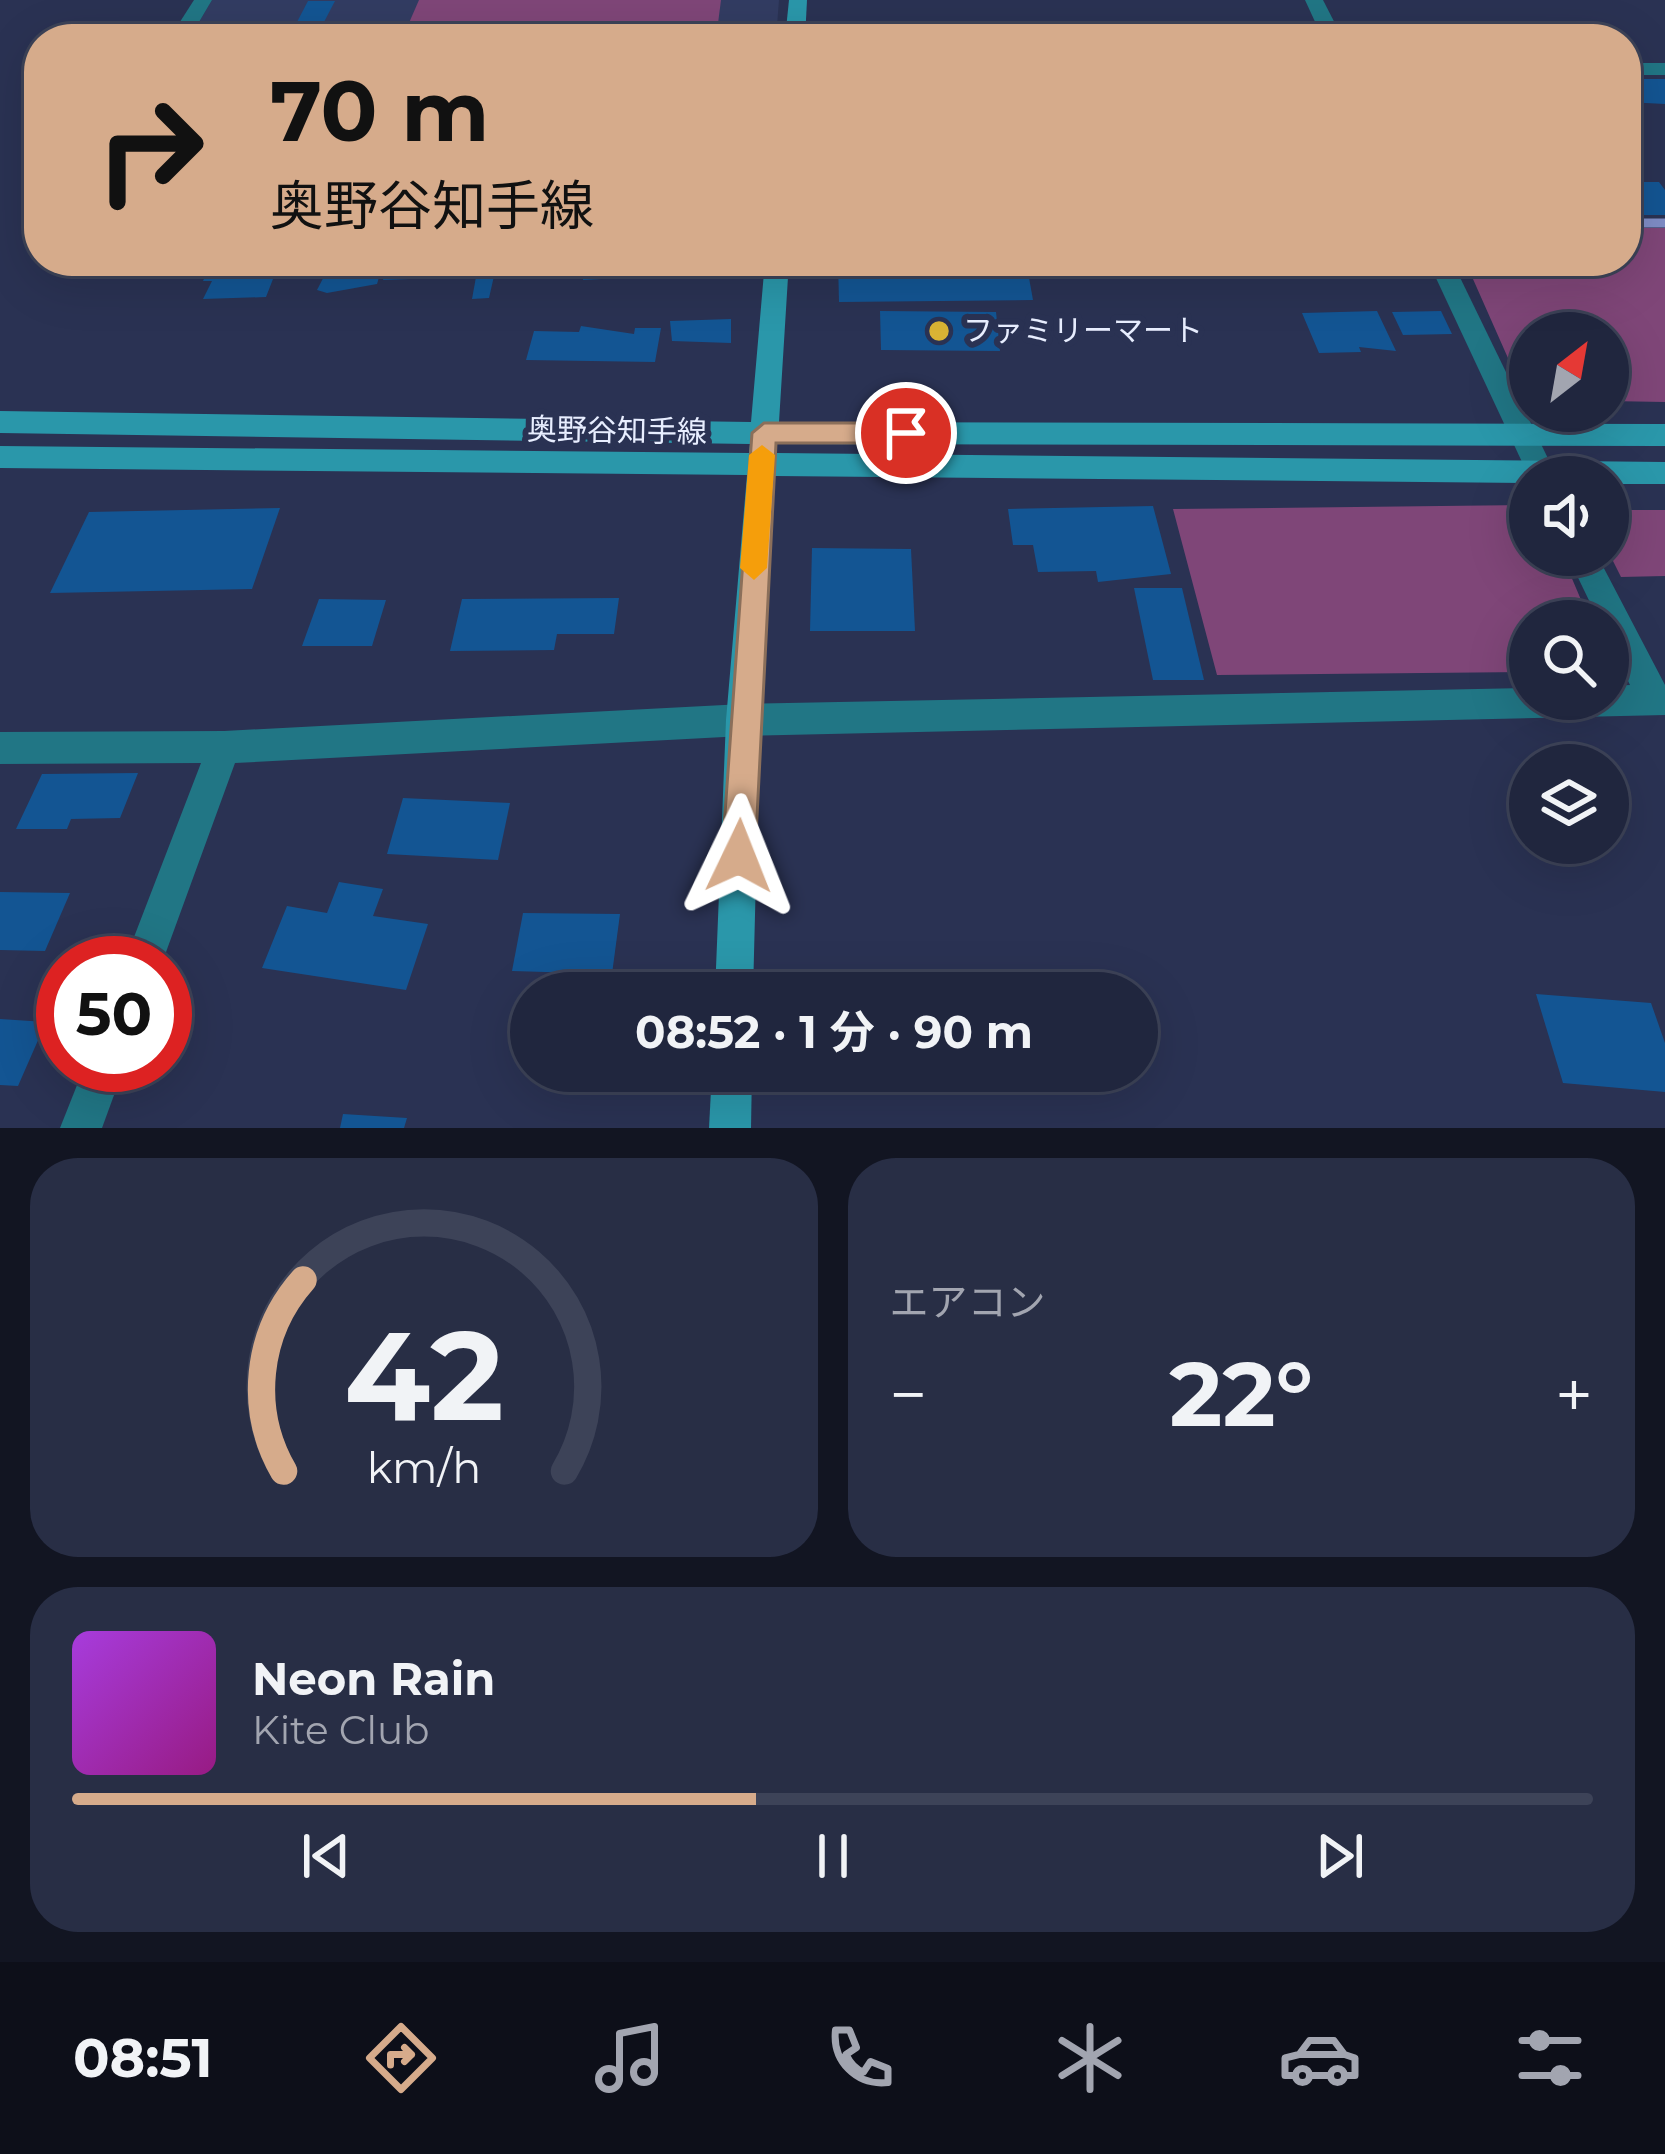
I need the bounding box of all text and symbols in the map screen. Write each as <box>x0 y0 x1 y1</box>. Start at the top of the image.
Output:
text: 70 m <box>270 60 489 162</box>
icon: right <box>72 72 228 228</box>
text: 奥野谷知手線 <box>270 173 594 239</box>
place label: ファミリーマート <box>963 312 1203 349</box>
north arrow <box>1509 312 1629 432</box>
map controls <box>1509 312 1629 864</box>
marker: ファミリーマート <box>926 318 952 344</box>
pin <box>855 382 957 484</box>
icon: arrive <box>873 400 939 466</box>
street label: 奥野谷知手線 <box>527 410 707 451</box>
button: sound <box>1509 456 1629 576</box>
button: search <box>1509 600 1629 720</box>
button: layers <box>1509 744 1629 864</box>
position arrow <box>676 793 802 919</box>
speed limit sign: 50 <box>36 936 192 1092</box>
text: 08:52 · 1 分 · 90 m <box>635 1004 1033 1059</box>
text: エアコン <box>890 1278 1046 1326</box>
text: 42 <box>344 1299 504 1451</box>
text: 22° <box>1169 1339 1313 1449</box>
text: − <box>890 1354 927 1435</box>
text: + <box>1555 1354 1593 1435</box>
text: km/h <box>367 1440 481 1493</box>
text: Neon Rain <box>252 1651 495 1706</box>
text: Kite Club <box>252 1706 430 1754</box>
icon: previous <box>293 1823 359 1889</box>
icon: pause <box>800 1823 866 1889</box>
icon: next <box>1307 1823 1373 1889</box>
icon: directions <box>359 2016 443 2100</box>
icon: music <box>588 2016 672 2100</box>
icon: phone <box>818 2016 902 2100</box>
icon: climate <box>1048 2016 1132 2100</box>
icon: car <box>1278 2016 1362 2100</box>
icon: filters <box>1508 2016 1592 2100</box>
text: 08:51 <box>73 2025 213 2091</box>

